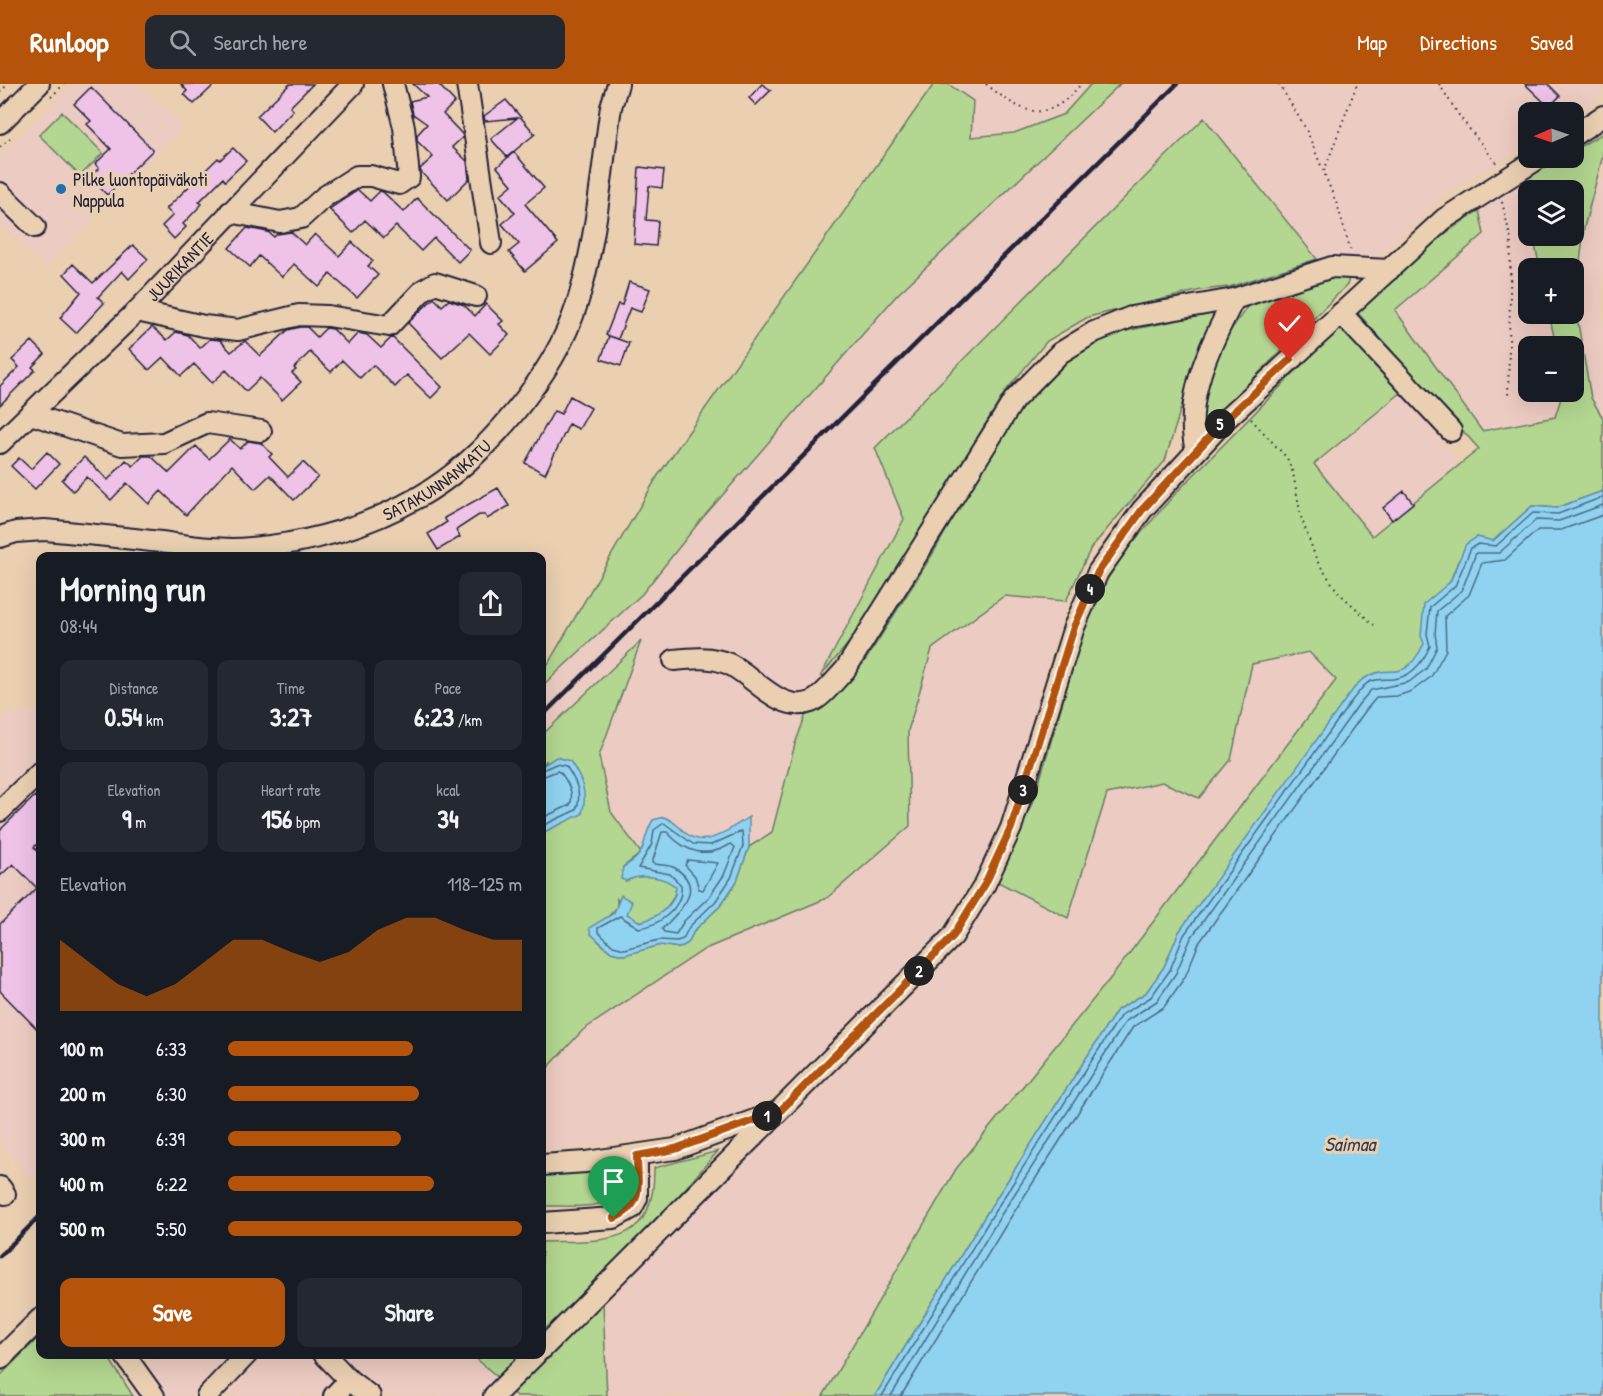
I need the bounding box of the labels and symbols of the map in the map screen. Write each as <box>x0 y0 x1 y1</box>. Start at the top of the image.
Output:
north arrow <box>1518 102 1584 168</box>
place label: Pilke luontopäiväkoti Nappula <box>73 167 208 213</box>
marker: Pilke luontopäiväkoti Nappula <box>54 182 68 196</box>
street label: JUURIKANTIE <box>140 226 219 307</box>
pin <box>1264 298 1315 360</box>
pin: 5 <box>1205 409 1235 439</box>
street label: SATAKUNNANKATU <box>378 433 497 526</box>
pin: 4 <box>1075 574 1105 604</box>
pin: 3 <box>1008 775 1038 805</box>
pin: 2 <box>904 956 934 986</box>
pin: 1 <box>752 1101 782 1131</box>
water label: Saimaa <box>1325 1130 1378 1157</box>
pin <box>588 1156 639 1218</box>

